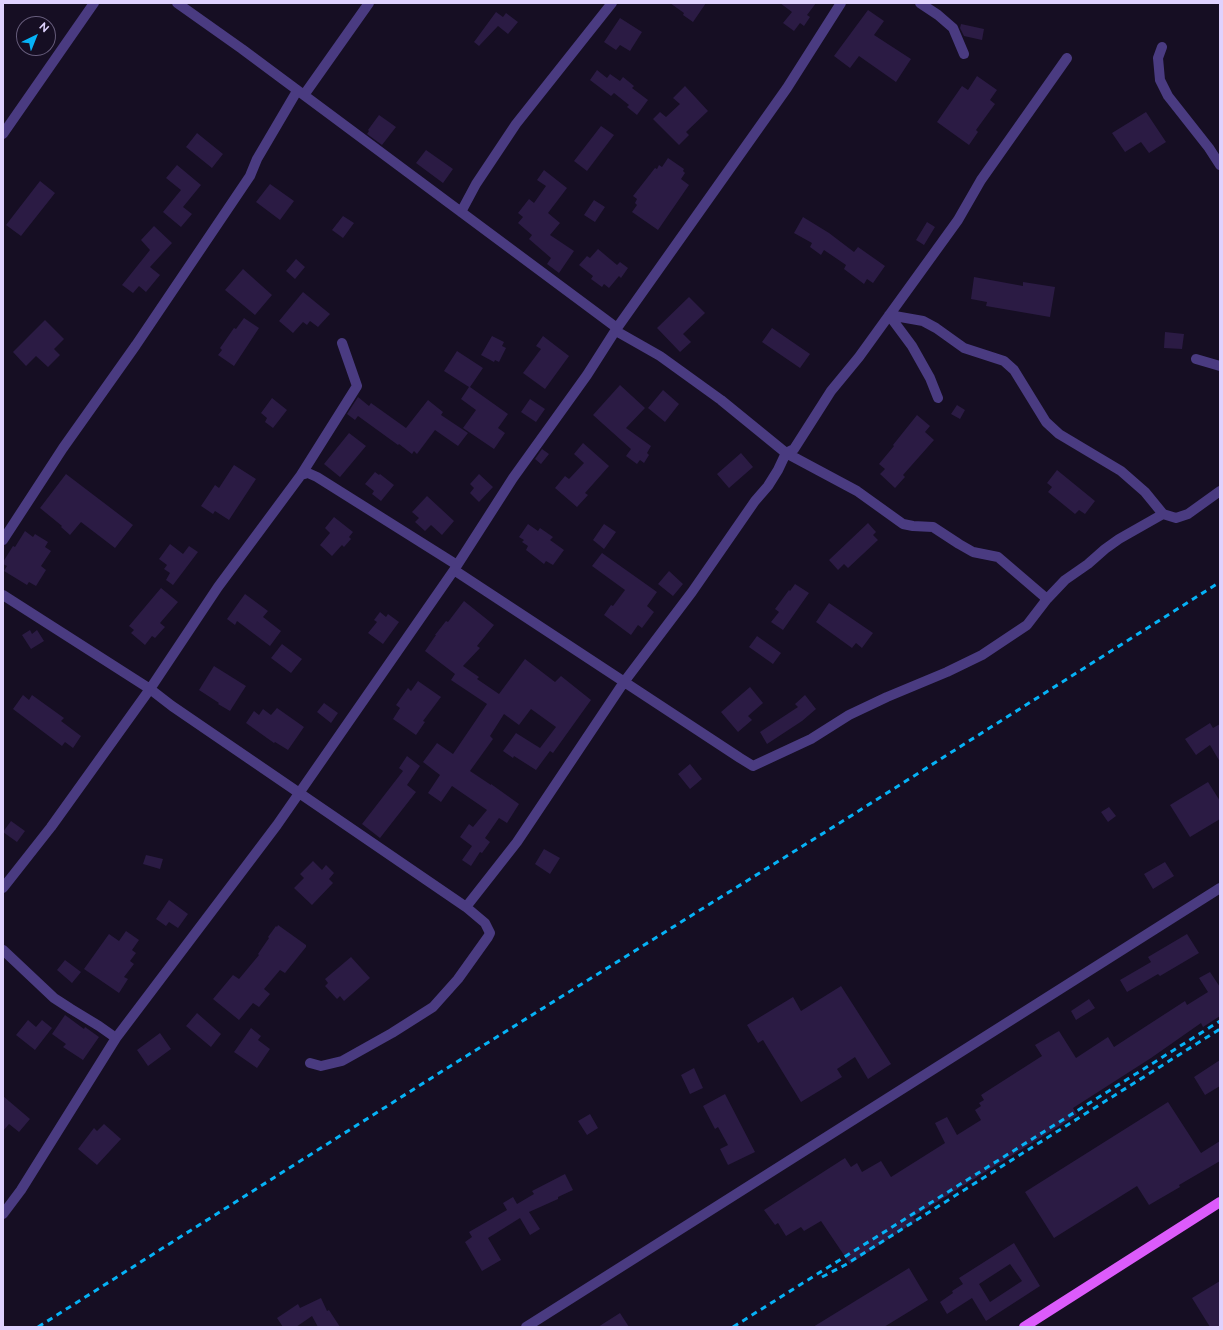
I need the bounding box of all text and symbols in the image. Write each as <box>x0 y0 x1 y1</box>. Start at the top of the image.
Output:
north arrow <box>16 16 56 56</box>
text: N <box>36 20 51 35</box>

